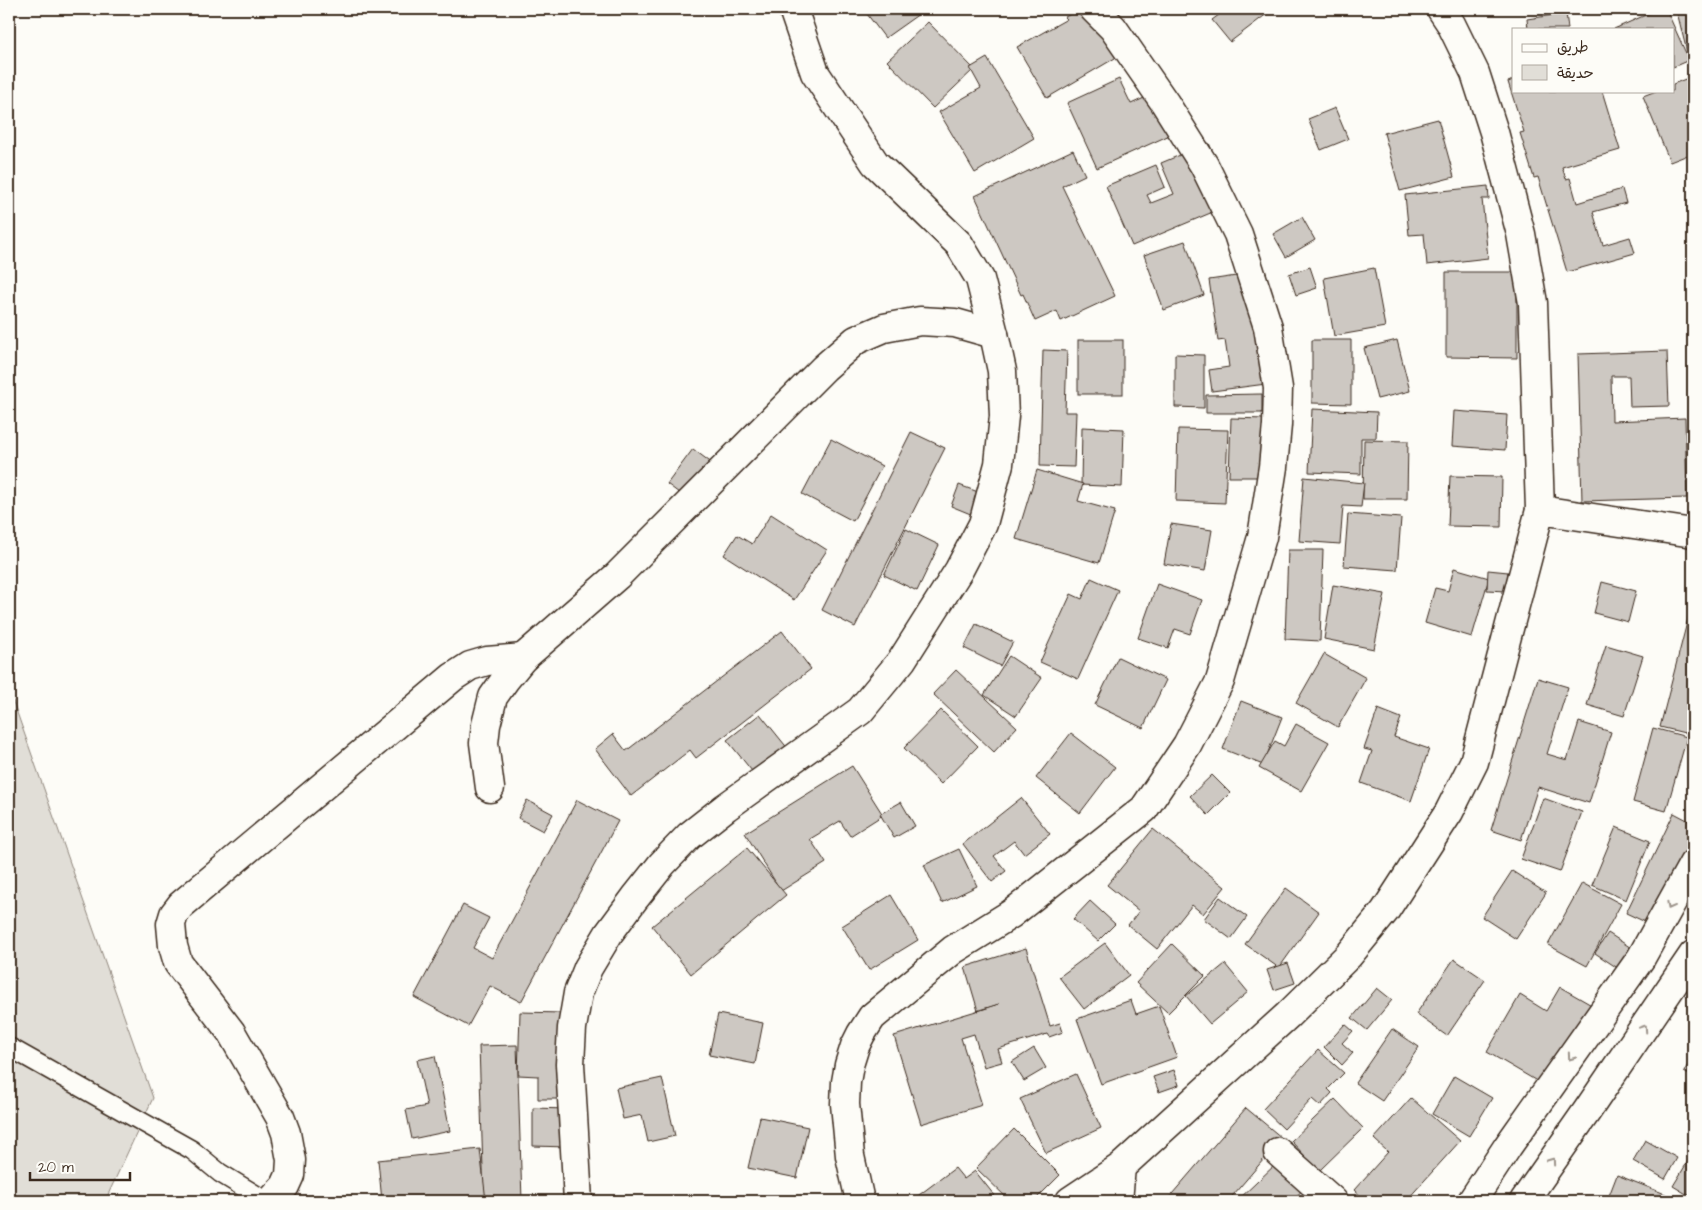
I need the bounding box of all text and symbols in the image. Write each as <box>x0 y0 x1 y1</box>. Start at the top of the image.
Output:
legend <box>1512 28 1674 92</box>
text: طريق <box>1557 37 1589 58</box>
text: حديقة <box>1557 63 1594 84</box>
one-way arrow <box>1666 901 1676 910</box>
one-way arrow <box>1638 1024 1647 1033</box>
one-way arrow <box>1568 1051 1577 1061</box>
scale bar <box>30 1150 130 1182</box>
text: 20 m <box>38 1157 74 1178</box>
one-way arrow <box>1546 1158 1555 1167</box>

